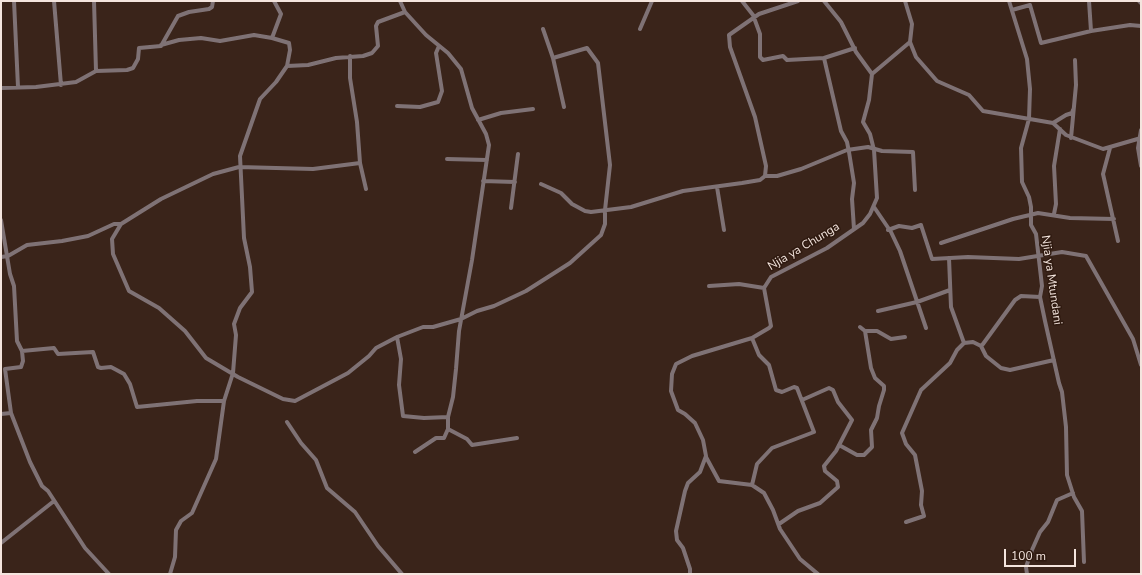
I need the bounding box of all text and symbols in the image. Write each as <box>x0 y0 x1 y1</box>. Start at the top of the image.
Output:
street label: Njia ya Chunga <box>765 220 843 274</box>
street label: Njia ya Mtundani <box>1038 234 1064 326</box>
scale bar <box>1006 541 1078 567</box>
text: 100 m <box>1011 548 1046 564</box>

